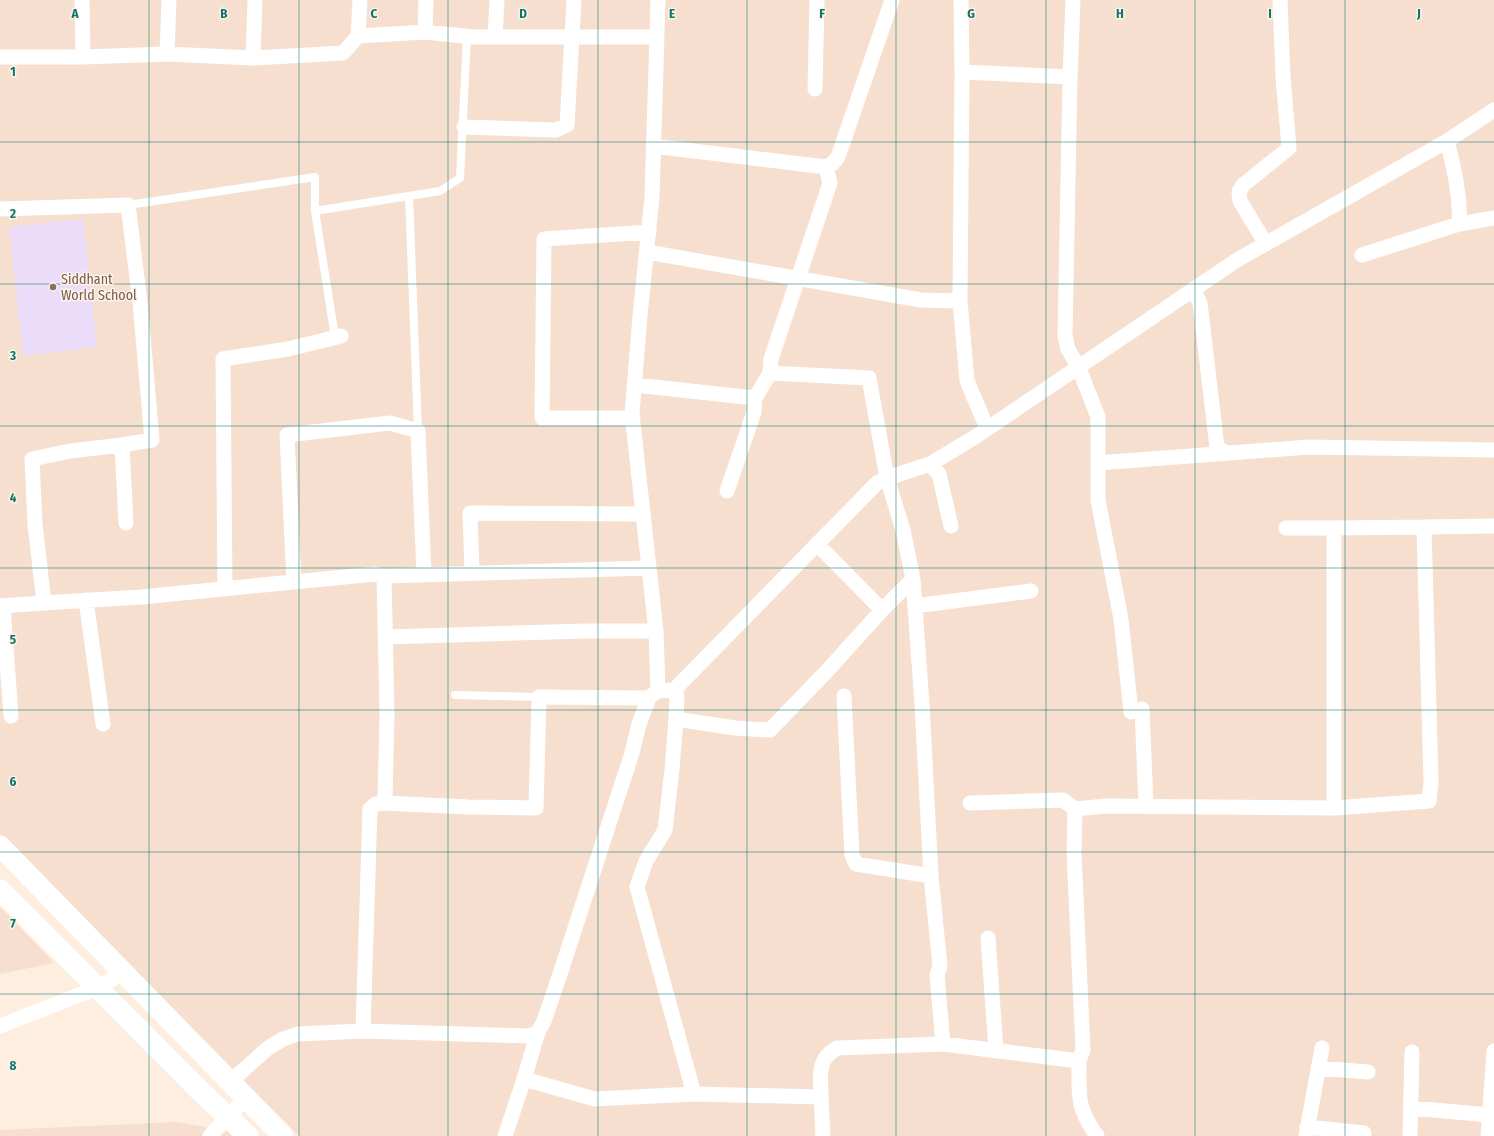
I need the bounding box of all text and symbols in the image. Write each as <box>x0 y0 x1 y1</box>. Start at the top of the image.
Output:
text: A <box>70 6 79 21</box>
text: B <box>220 6 228 21</box>
text: C <box>371 6 378 21</box>
text: D <box>519 6 527 21</box>
text: E <box>669 6 675 21</box>
text: F <box>819 6 825 21</box>
text: G <box>967 6 975 21</box>
text: H <box>1116 6 1124 21</box>
text: I <box>1268 6 1272 21</box>
text: J <box>1416 6 1421 21</box>
text: 1 <box>10 64 16 79</box>
text: 2 <box>9 206 16 221</box>
place label: Siddhant World School <box>61 271 137 304</box>
marker: Siddhant World School <box>48 282 58 292</box>
text: 3 <box>9 348 16 363</box>
text: 4 <box>10 490 17 505</box>
text: 5 <box>10 632 16 647</box>
text: 6 <box>10 774 17 789</box>
text: 7 <box>10 916 16 931</box>
text: 8 <box>10 1058 17 1073</box>

